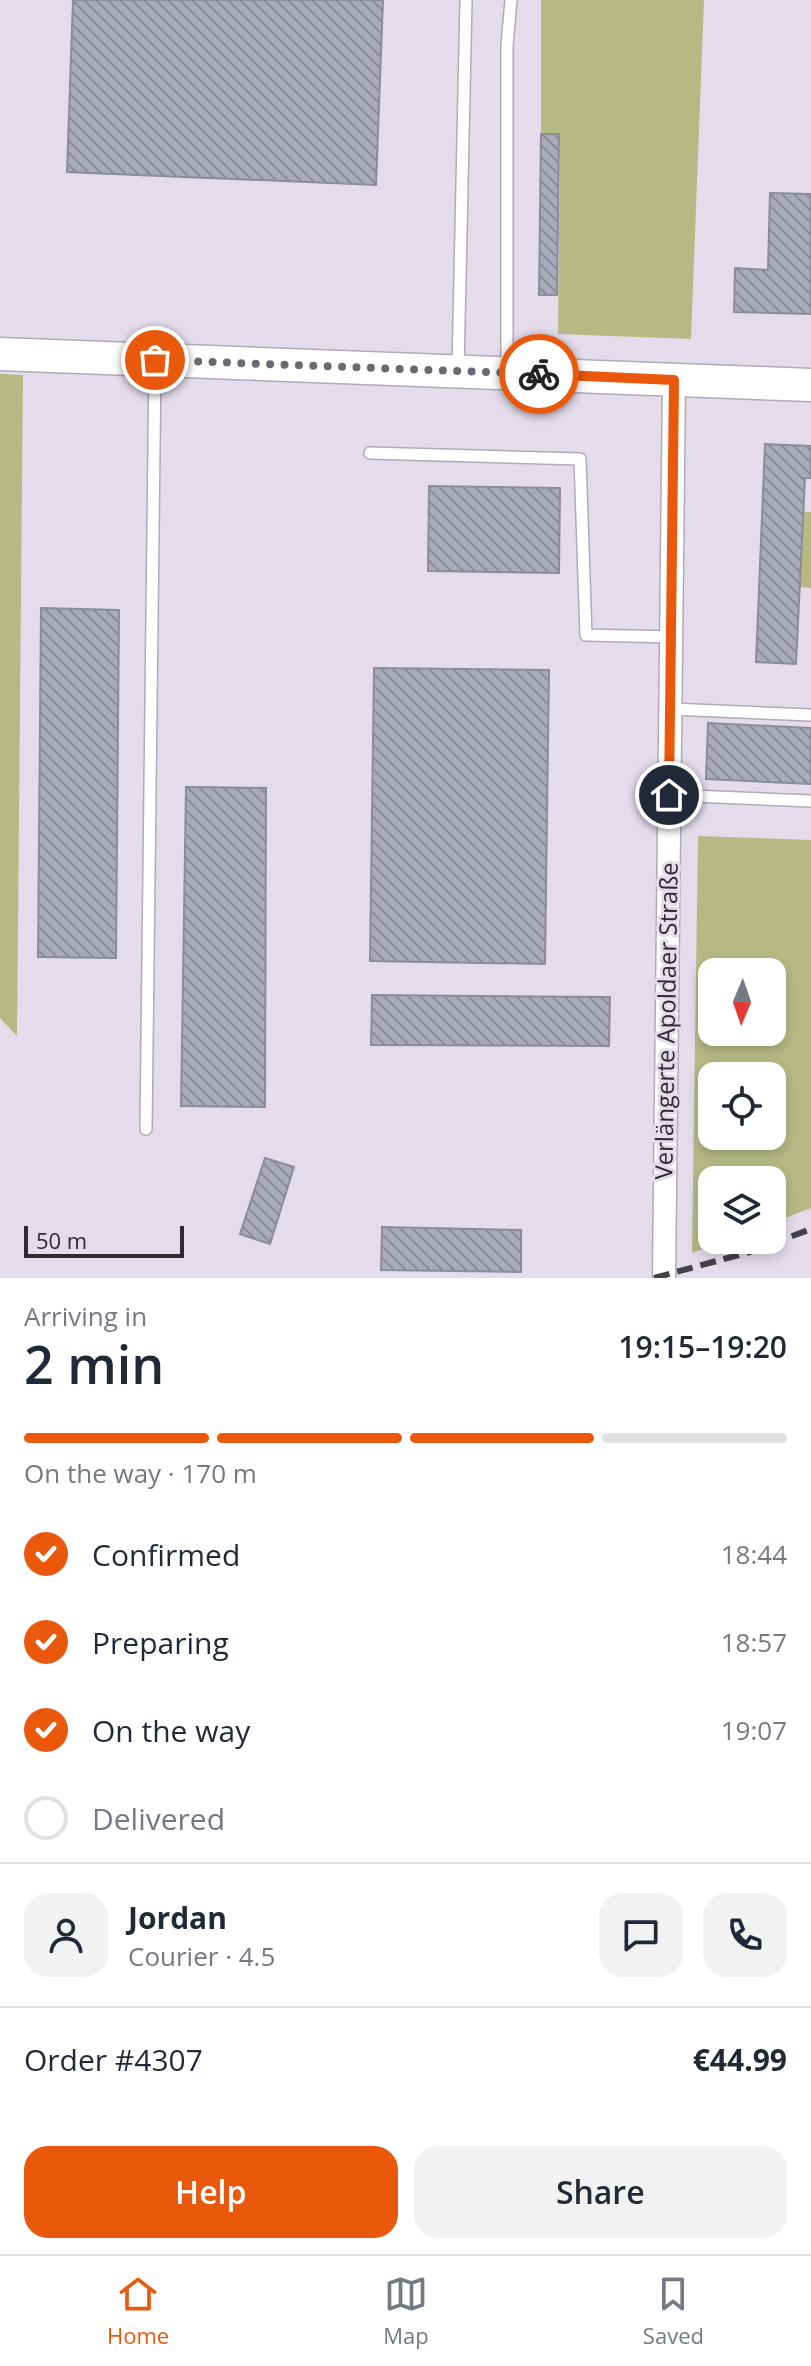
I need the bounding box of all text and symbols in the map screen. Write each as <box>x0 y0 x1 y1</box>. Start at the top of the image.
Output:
pin <box>121 326 189 394</box>
courier <box>499 334 579 414</box>
icon: bag <box>133 338 177 382</box>
icon: bike <box>517 352 561 396</box>
pin <box>635 761 703 829</box>
icon: home <box>647 773 691 817</box>
street label: Verlängerte Apoldaer Straße <box>646 862 685 1180</box>
north arrow <box>698 958 786 1046</box>
map controls <box>698 958 786 1254</box>
button: locate <box>698 1062 786 1150</box>
button: layers <box>698 1166 786 1254</box>
scale bar <box>24 1222 184 1258</box>
text: 50 m <box>36 1225 87 1255</box>
text: Arriving in <box>24 1298 147 1334</box>
text: 19:15–19:20 <box>618 1326 787 1367</box>
text: 2 min <box>24 1328 164 1399</box>
text: On the way · 170 m <box>24 1455 257 1491</box>
icon: check <box>24 1532 68 1576</box>
text: Confirmed <box>92 1534 240 1575</box>
text: 18:44 <box>721 1536 787 1572</box>
icon: check <box>24 1620 68 1664</box>
text: Preparing <box>92 1622 229 1663</box>
text: 18:57 <box>721 1624 787 1660</box>
icon: check <box>24 1708 68 1752</box>
text: On the way <box>92 1710 250 1751</box>
text: 19:07 <box>721 1712 787 1748</box>
text: Delivered <box>92 1798 225 1839</box>
button: person <box>24 1893 108 1977</box>
button: chat <box>599 1893 683 1977</box>
button: phone <box>703 1893 787 1977</box>
text: Jordan <box>128 1897 227 1938</box>
text: Courier · 4.5 <box>128 1938 275 1974</box>
text: Order #4307 <box>24 2039 203 2080</box>
text: €44.99 <box>693 2039 787 2080</box>
button: Help <box>24 2146 398 2238</box>
button: Share <box>414 2146 787 2238</box>
tab: Home <box>107 2272 169 2350</box>
tab: Map <box>383 2272 429 2350</box>
tab: Saved <box>643 2272 704 2350</box>

